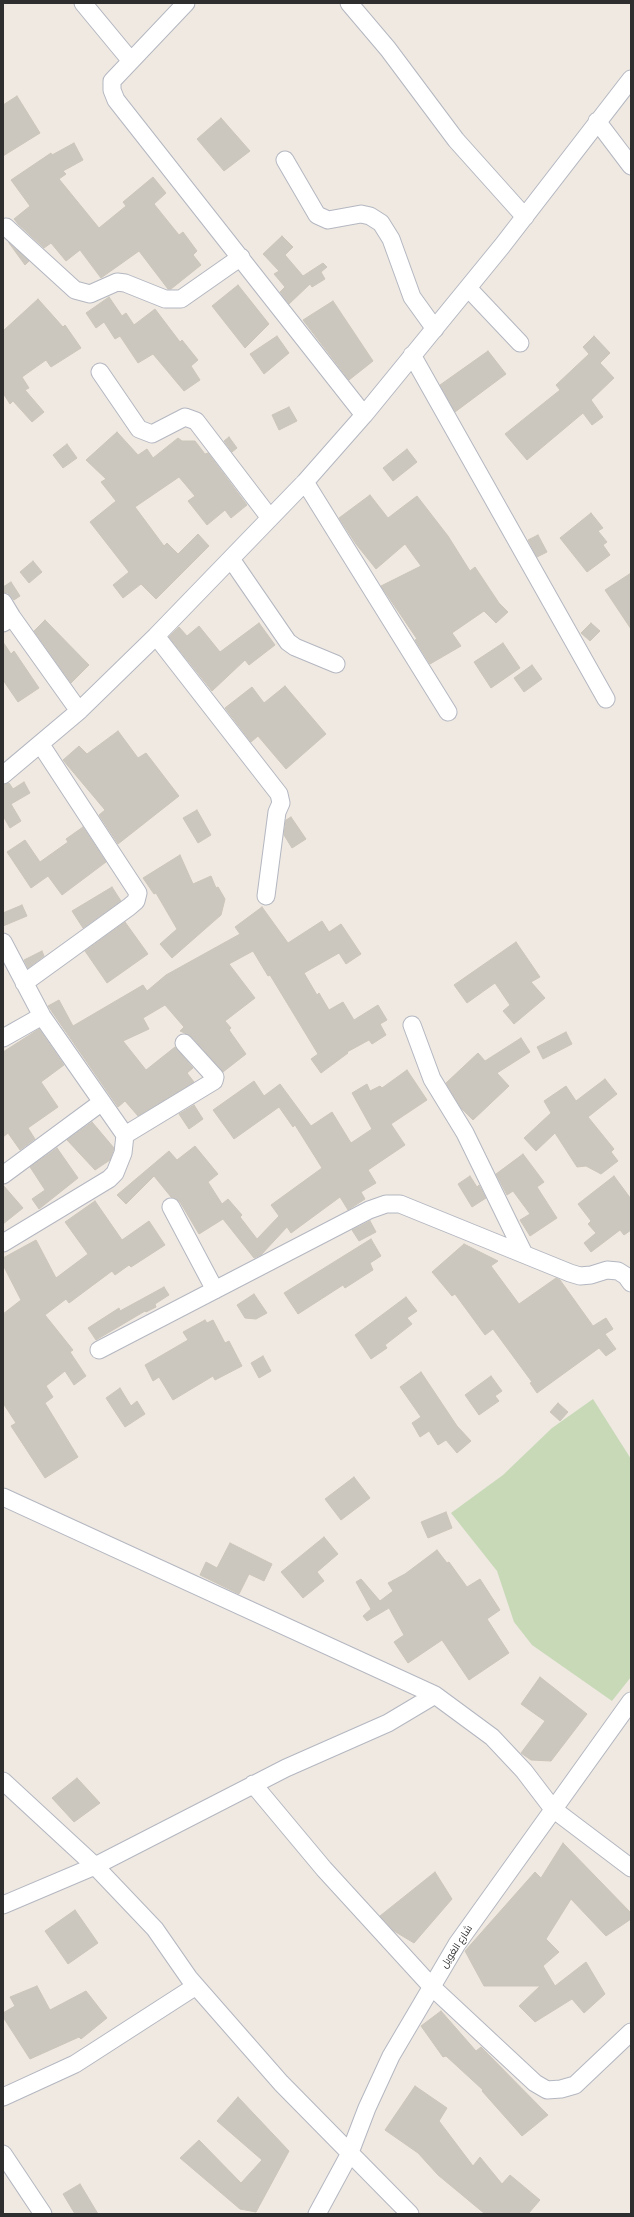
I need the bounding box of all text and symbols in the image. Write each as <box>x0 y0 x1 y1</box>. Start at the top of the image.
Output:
street label: شارع الغويل <box>439 1923 475 1971</box>

